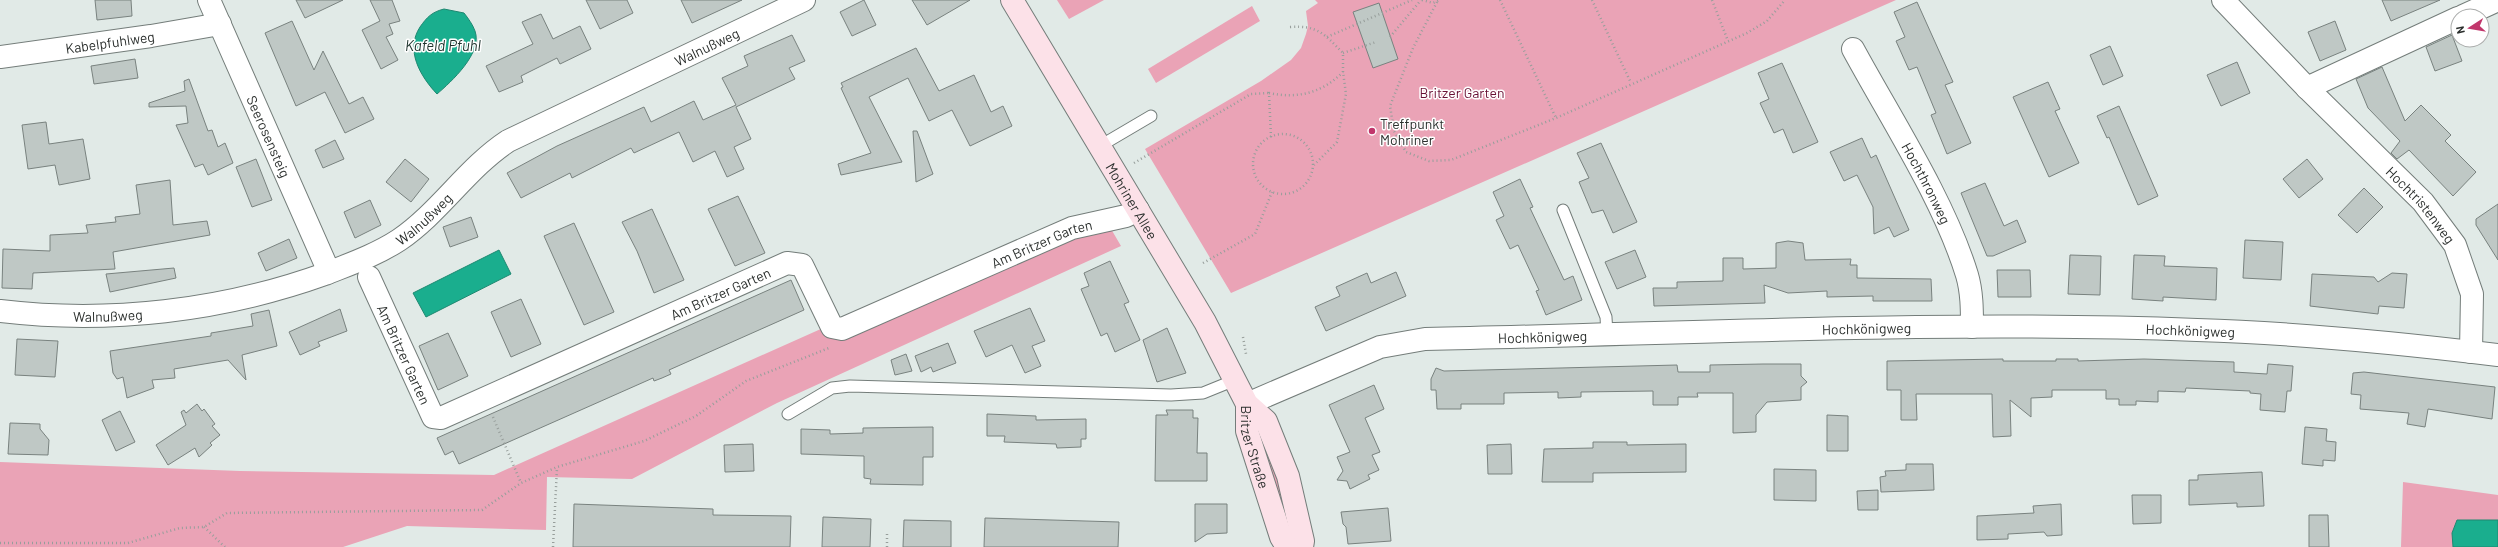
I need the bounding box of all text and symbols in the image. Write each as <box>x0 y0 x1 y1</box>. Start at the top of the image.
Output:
north arrow <box>2450 8 2490 48</box>
street label: Walnußweg <box>671 24 742 69</box>
text: N <box>2453 25 2467 35</box>
street label: Kabelpfuhlweg <box>64 27 156 56</box>
water label: Kafeld Pfuhl <box>405 36 482 54</box>
park label: Britzer Garten <box>1420 84 1504 101</box>
street label: Seerosensteig <box>244 93 295 180</box>
place label: Treffpunkt Mohriner <box>1380 115 1444 148</box>
marker: Treffpunkt Mohriner <box>1367 126 1377 136</box>
street label: Hochthronweg <box>1899 139 1955 226</box>
street label: Mohriner Allee <box>1103 159 1162 242</box>
street label: Hochtristenweg <box>2383 163 2459 246</box>
street label: Walnußweg <box>392 189 455 248</box>
street label: Am Britzer Garten <box>988 215 1094 271</box>
street label: Am Britzer Garten <box>668 263 773 323</box>
street label: Am Britzer Garten <box>374 302 435 407</box>
street label: Walnußweg <box>73 305 143 324</box>
street label: Hochkönigweg <box>1822 319 1911 337</box>
street label: Hochkönigweg <box>2146 320 2235 340</box>
street label: Hochkönigweg <box>1498 326 1587 346</box>
street label: Britzer Straße <box>1238 405 1273 490</box>

